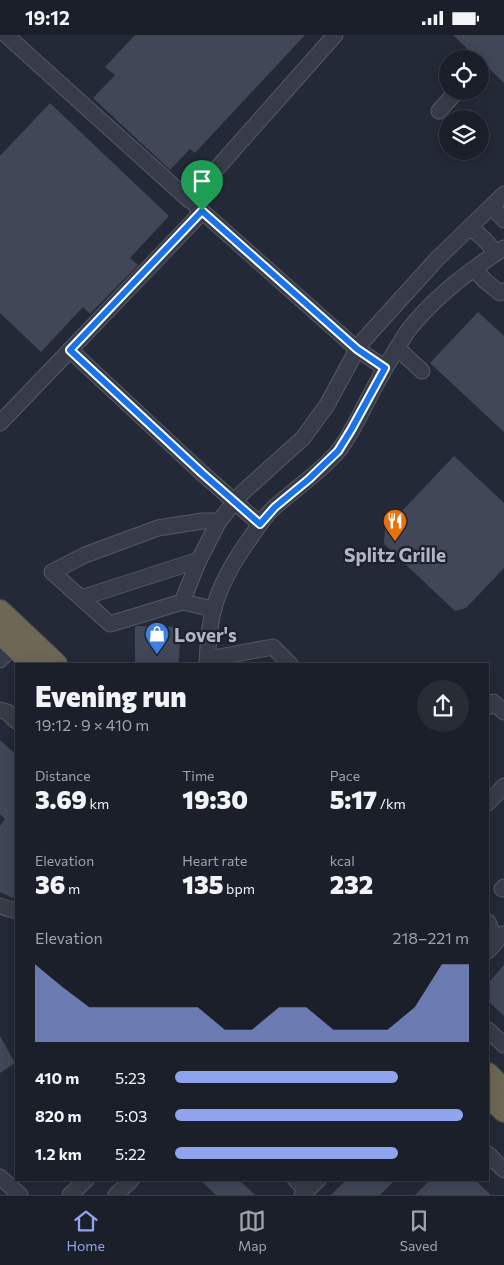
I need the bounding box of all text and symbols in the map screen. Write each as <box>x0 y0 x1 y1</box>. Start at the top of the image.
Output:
text: 19:12 <box>25 6 70 29</box>
map controls <box>439 50 489 160</box>
button: locate <box>439 50 489 100</box>
button: layers <box>439 110 489 160</box>
pin <box>181 160 223 211</box>
icon: arrive <box>188 167 216 195</box>
restaurant icon: Splitz Grille <box>382 508 408 542</box>
place label: Splitz Grille <box>344 543 446 566</box>
shop icon: Lover's <box>144 621 170 655</box>
place label: Lover's <box>174 623 237 646</box>
text: Evening run <box>35 679 187 713</box>
button: share <box>417 680 469 732</box>
text: 19:12 · 9 × 410 m <box>35 715 149 734</box>
text: Distance <box>35 767 91 784</box>
text: Time <box>182 767 215 784</box>
text: Pace <box>330 767 360 784</box>
text: 3.69 <box>35 784 87 814</box>
text: 19:30 <box>182 784 248 814</box>
text: 5:17 <box>330 784 377 814</box>
text: km <box>87 795 109 812</box>
text: /km <box>377 795 406 812</box>
text: Elevation <box>35 852 94 869</box>
text: Heart rate <box>182 852 247 869</box>
text: kcal <box>330 852 355 869</box>
text: 36 <box>35 869 65 899</box>
text: 135 <box>182 869 223 899</box>
text: 232 <box>330 869 373 899</box>
text: m <box>65 880 80 897</box>
text: bpm <box>223 880 255 897</box>
text: Elevation <box>35 928 103 947</box>
text: 218–221 m <box>393 928 469 947</box>
text: 410 m <box>35 1068 79 1087</box>
text: 5:23 <box>115 1068 146 1087</box>
text: 820 m <box>35 1106 81 1125</box>
text: 5:03 <box>115 1106 148 1125</box>
text: 1.2 km <box>35 1144 82 1163</box>
text: 5:22 <box>115 1144 146 1163</box>
tab: Home <box>66 1207 105 1254</box>
tab: Map <box>238 1207 267 1254</box>
tab: Saved <box>400 1207 438 1254</box>

